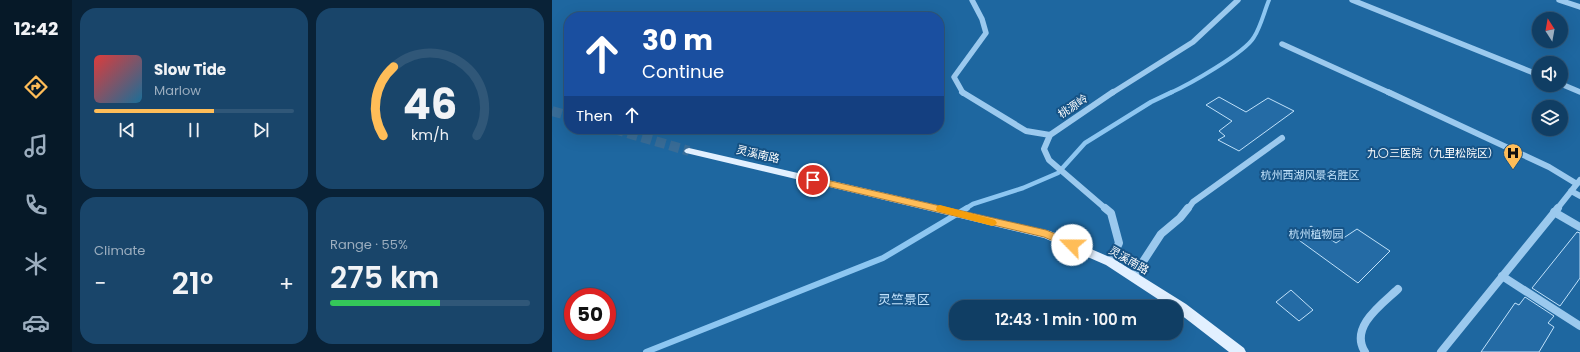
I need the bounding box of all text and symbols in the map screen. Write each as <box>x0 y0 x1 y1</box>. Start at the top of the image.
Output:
north arrow <box>1532 12 1568 48</box>
map controls <box>1532 12 1568 136</box>
text: 12:42 <box>14 16 58 41</box>
text: 30 m <box>642 21 713 60</box>
icon: ahead <box>576 28 628 80</box>
button: sound <box>1532 56 1568 92</box>
text: Slow Tide <box>154 59 226 80</box>
text: Continue <box>642 59 724 84</box>
icon: directions <box>22 73 50 101</box>
text: 46 <box>403 75 457 134</box>
text: Marlow <box>154 81 201 100</box>
street label: 桃源岭 <box>1055 90 1091 122</box>
button: layers <box>1532 100 1568 136</box>
icon: ahead <box>621 104 643 126</box>
text: Then <box>576 105 613 126</box>
icon: previous <box>116 119 138 141</box>
icon: pause <box>183 119 205 141</box>
icon: next <box>250 119 272 141</box>
text: km/h <box>411 125 449 145</box>
icon: music <box>22 132 50 160</box>
street label: 灵溪南路 <box>735 141 781 167</box>
hospital icon: 九〇三医院（九里松院区） <box>1502 142 1524 170</box>
place label: 九〇三医院（九里松院区） <box>1367 145 1499 161</box>
pin <box>796 163 830 197</box>
park label: 杭州西湖风景名胜区 <box>1261 167 1360 183</box>
icon: arrive <box>802 169 824 191</box>
icon: phone <box>22 191 50 219</box>
position arrow <box>1051 224 1093 266</box>
park label: 杭州植物园 <box>1289 226 1344 242</box>
text: Range · 55% <box>330 235 408 254</box>
text: Climate <box>94 241 145 260</box>
street label: 灵溪南路 <box>1106 242 1152 278</box>
icon: climate <box>22 250 50 278</box>
text: 275 km <box>330 256 439 299</box>
text: 21° <box>172 262 213 305</box>
text: − <box>94 268 106 299</box>
text: + <box>279 268 294 299</box>
speed limit sign: 50 <box>564 288 616 340</box>
park label: 灵竺景区 <box>878 290 930 309</box>
icon: car <box>22 309 50 337</box>
text: 12:43 · 1 min · 100 m <box>995 309 1137 330</box>

